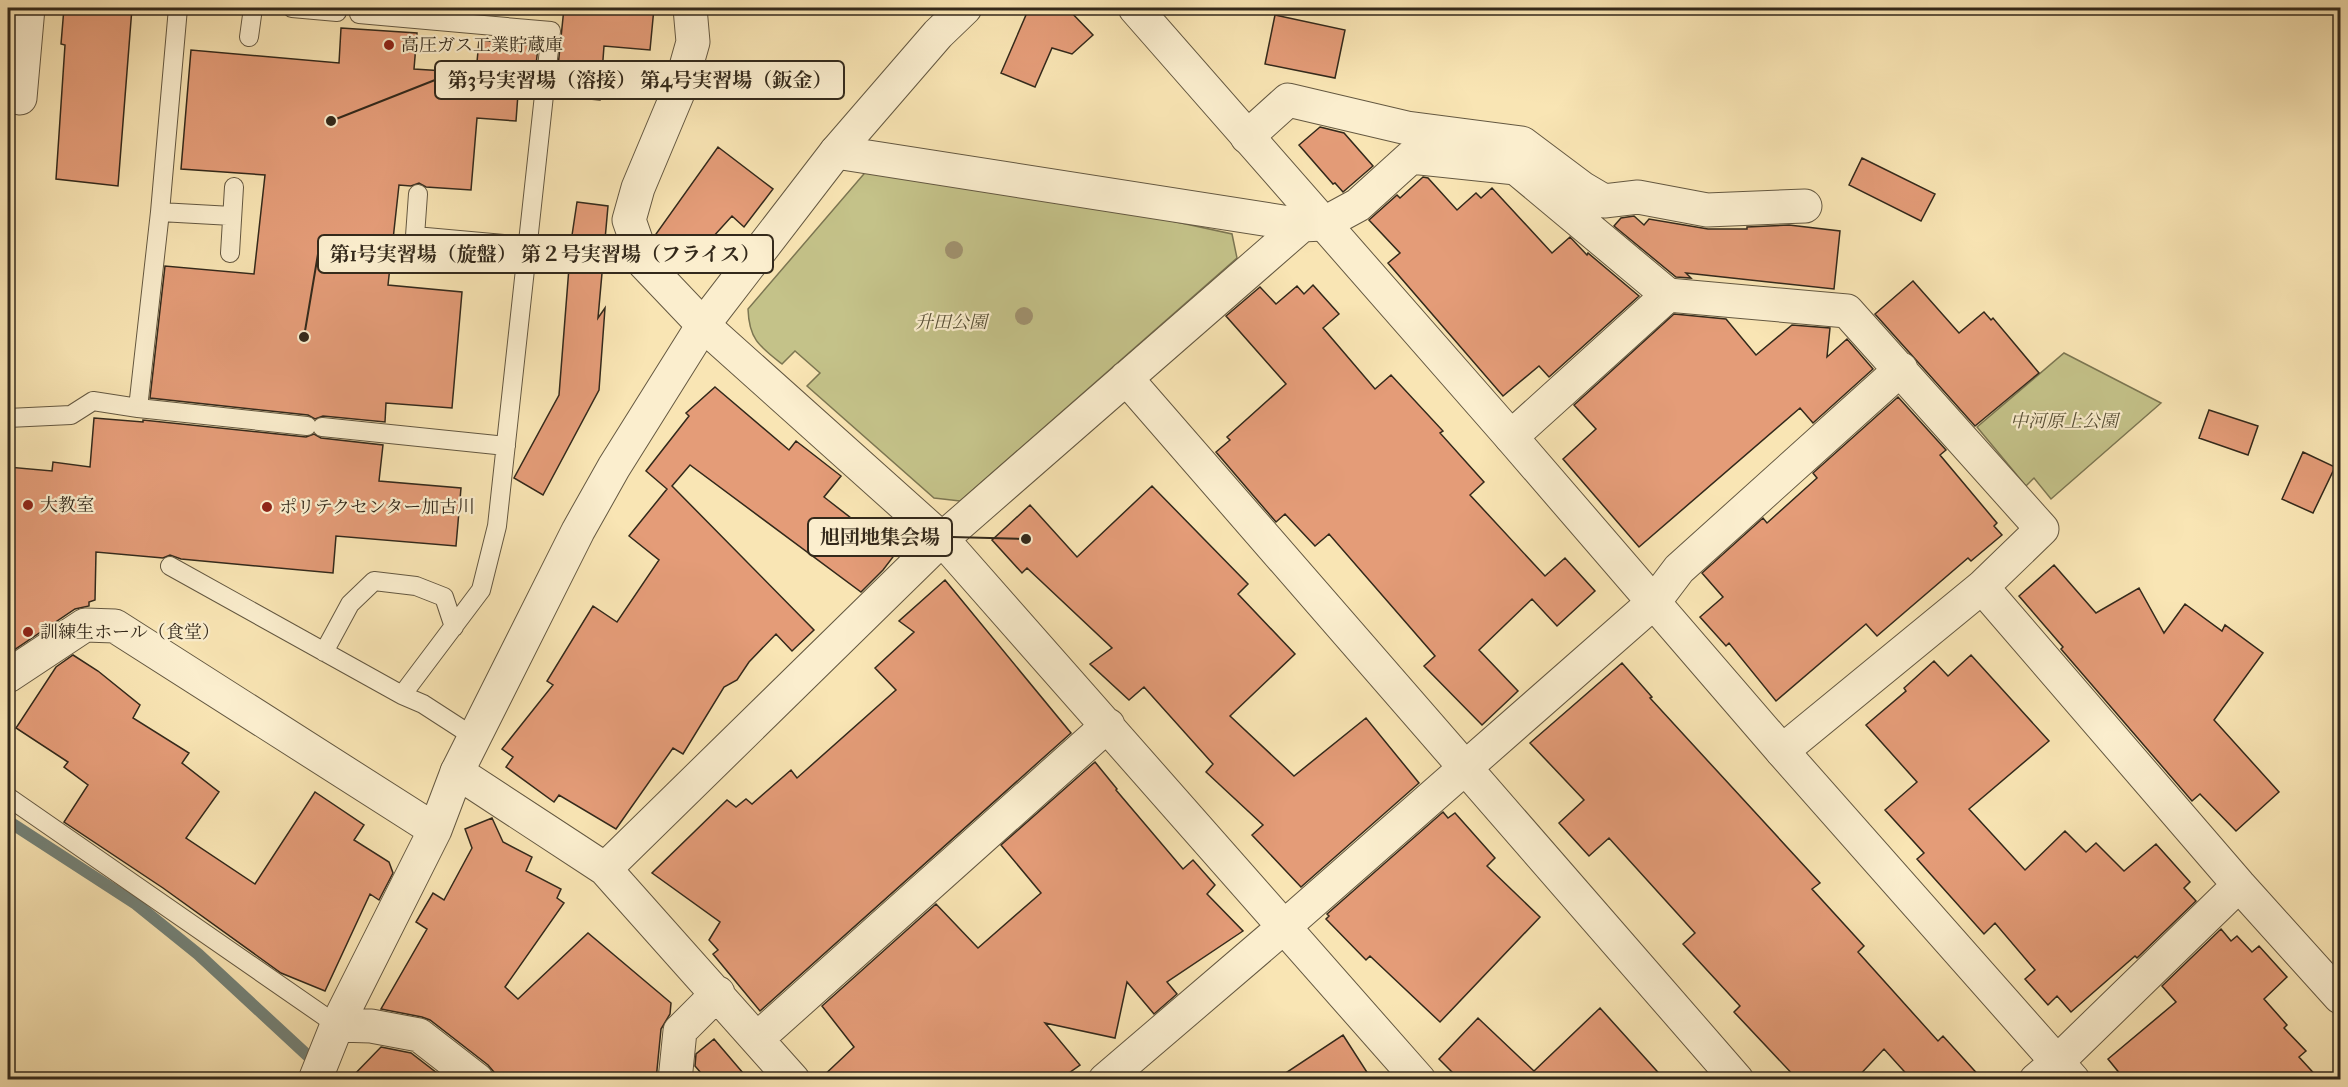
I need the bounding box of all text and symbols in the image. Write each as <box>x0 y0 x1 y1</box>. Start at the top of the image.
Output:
place label: 高圧ガス工業貯蔵庫 <box>401 35 563 56</box>
marker: 高圧ガス工業貯蔵庫 <box>382 38 396 52</box>
callout: 第3号実習場（溶接） 第4号実習場（鈑金） <box>435 61 844 99</box>
text: 第3号実習場（溶接） 第4号実習場（鈑金） <box>448 69 832 93</box>
callout: 第1号実習場（旋盤） 第２号実習場（フライス） <box>318 235 773 273</box>
text: 第1号実習場（旋盤） 第２号実習場（フライス） <box>330 243 760 266</box>
park label: 升田公園 <box>915 312 990 333</box>
park label: 中河原上公園 <box>2010 411 2121 432</box>
place label: 大教室 <box>40 495 94 516</box>
place label: ポリテクセンター加古川 <box>279 497 475 518</box>
marker: 大教室 <box>21 498 35 512</box>
marker: ポリテクセンター加古川 <box>260 500 274 514</box>
callout: 旭団地集会場 <box>808 518 952 556</box>
text: 旭団地集会場 <box>820 526 940 549</box>
place label: 訓練生ホール（食堂） <box>40 622 220 643</box>
marker: 訓練生ホール（食堂） <box>21 625 35 639</box>

